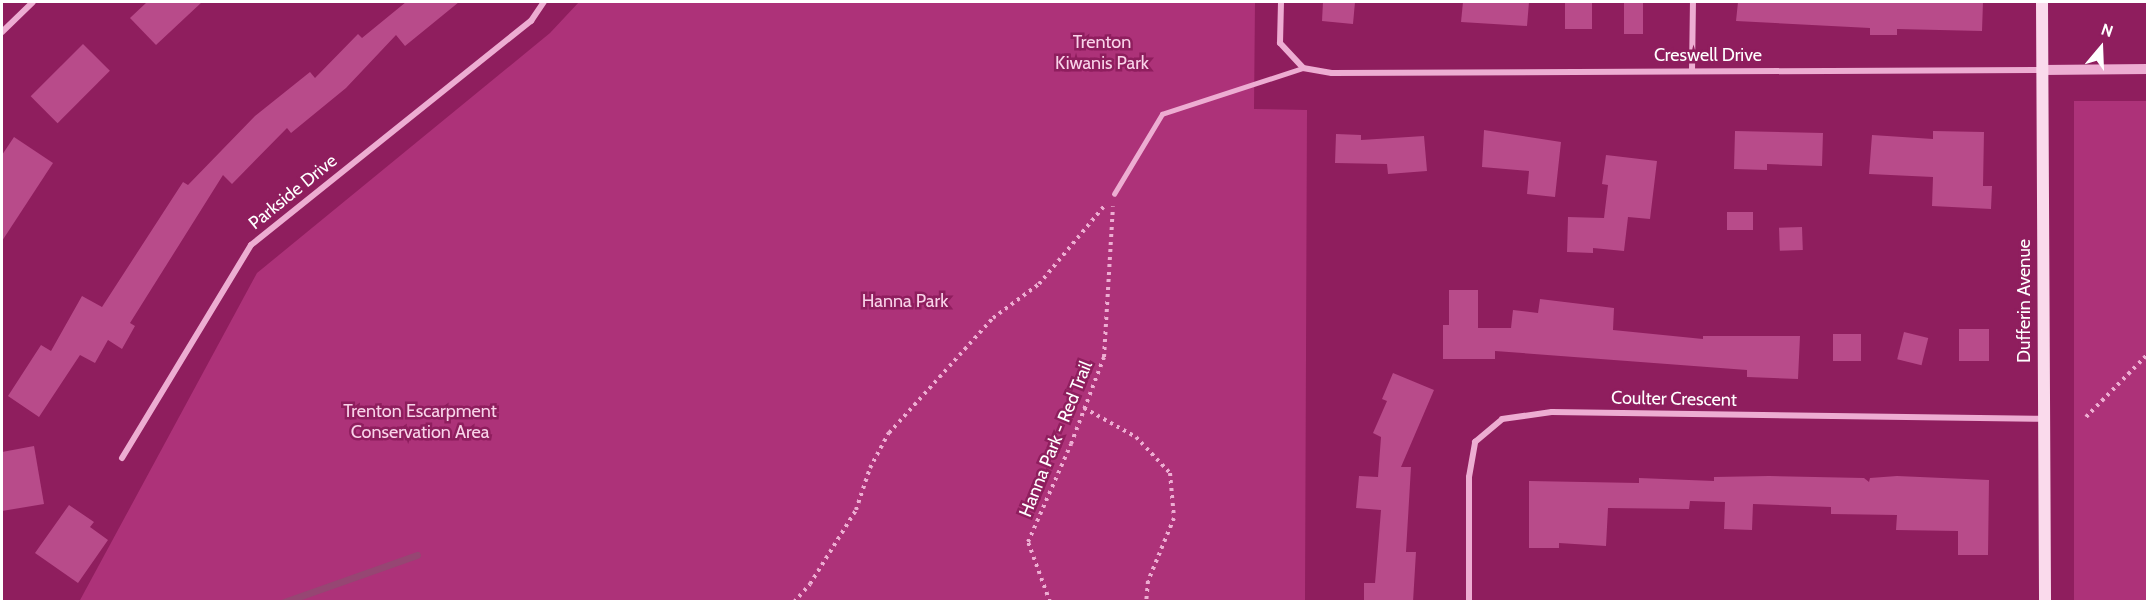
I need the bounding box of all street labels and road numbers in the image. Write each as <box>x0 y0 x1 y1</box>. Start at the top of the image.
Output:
street label: Creswell Drive <box>1654 44 1762 66</box>
street label: Parkside Drive <box>244 150 342 234</box>
street label: Dufferin Avenue <box>2013 239 2035 363</box>
street label: Hanna Park - Red Trail <box>1015 358 1097 520</box>
street label: Coulter Crescent <box>1611 387 1737 411</box>

